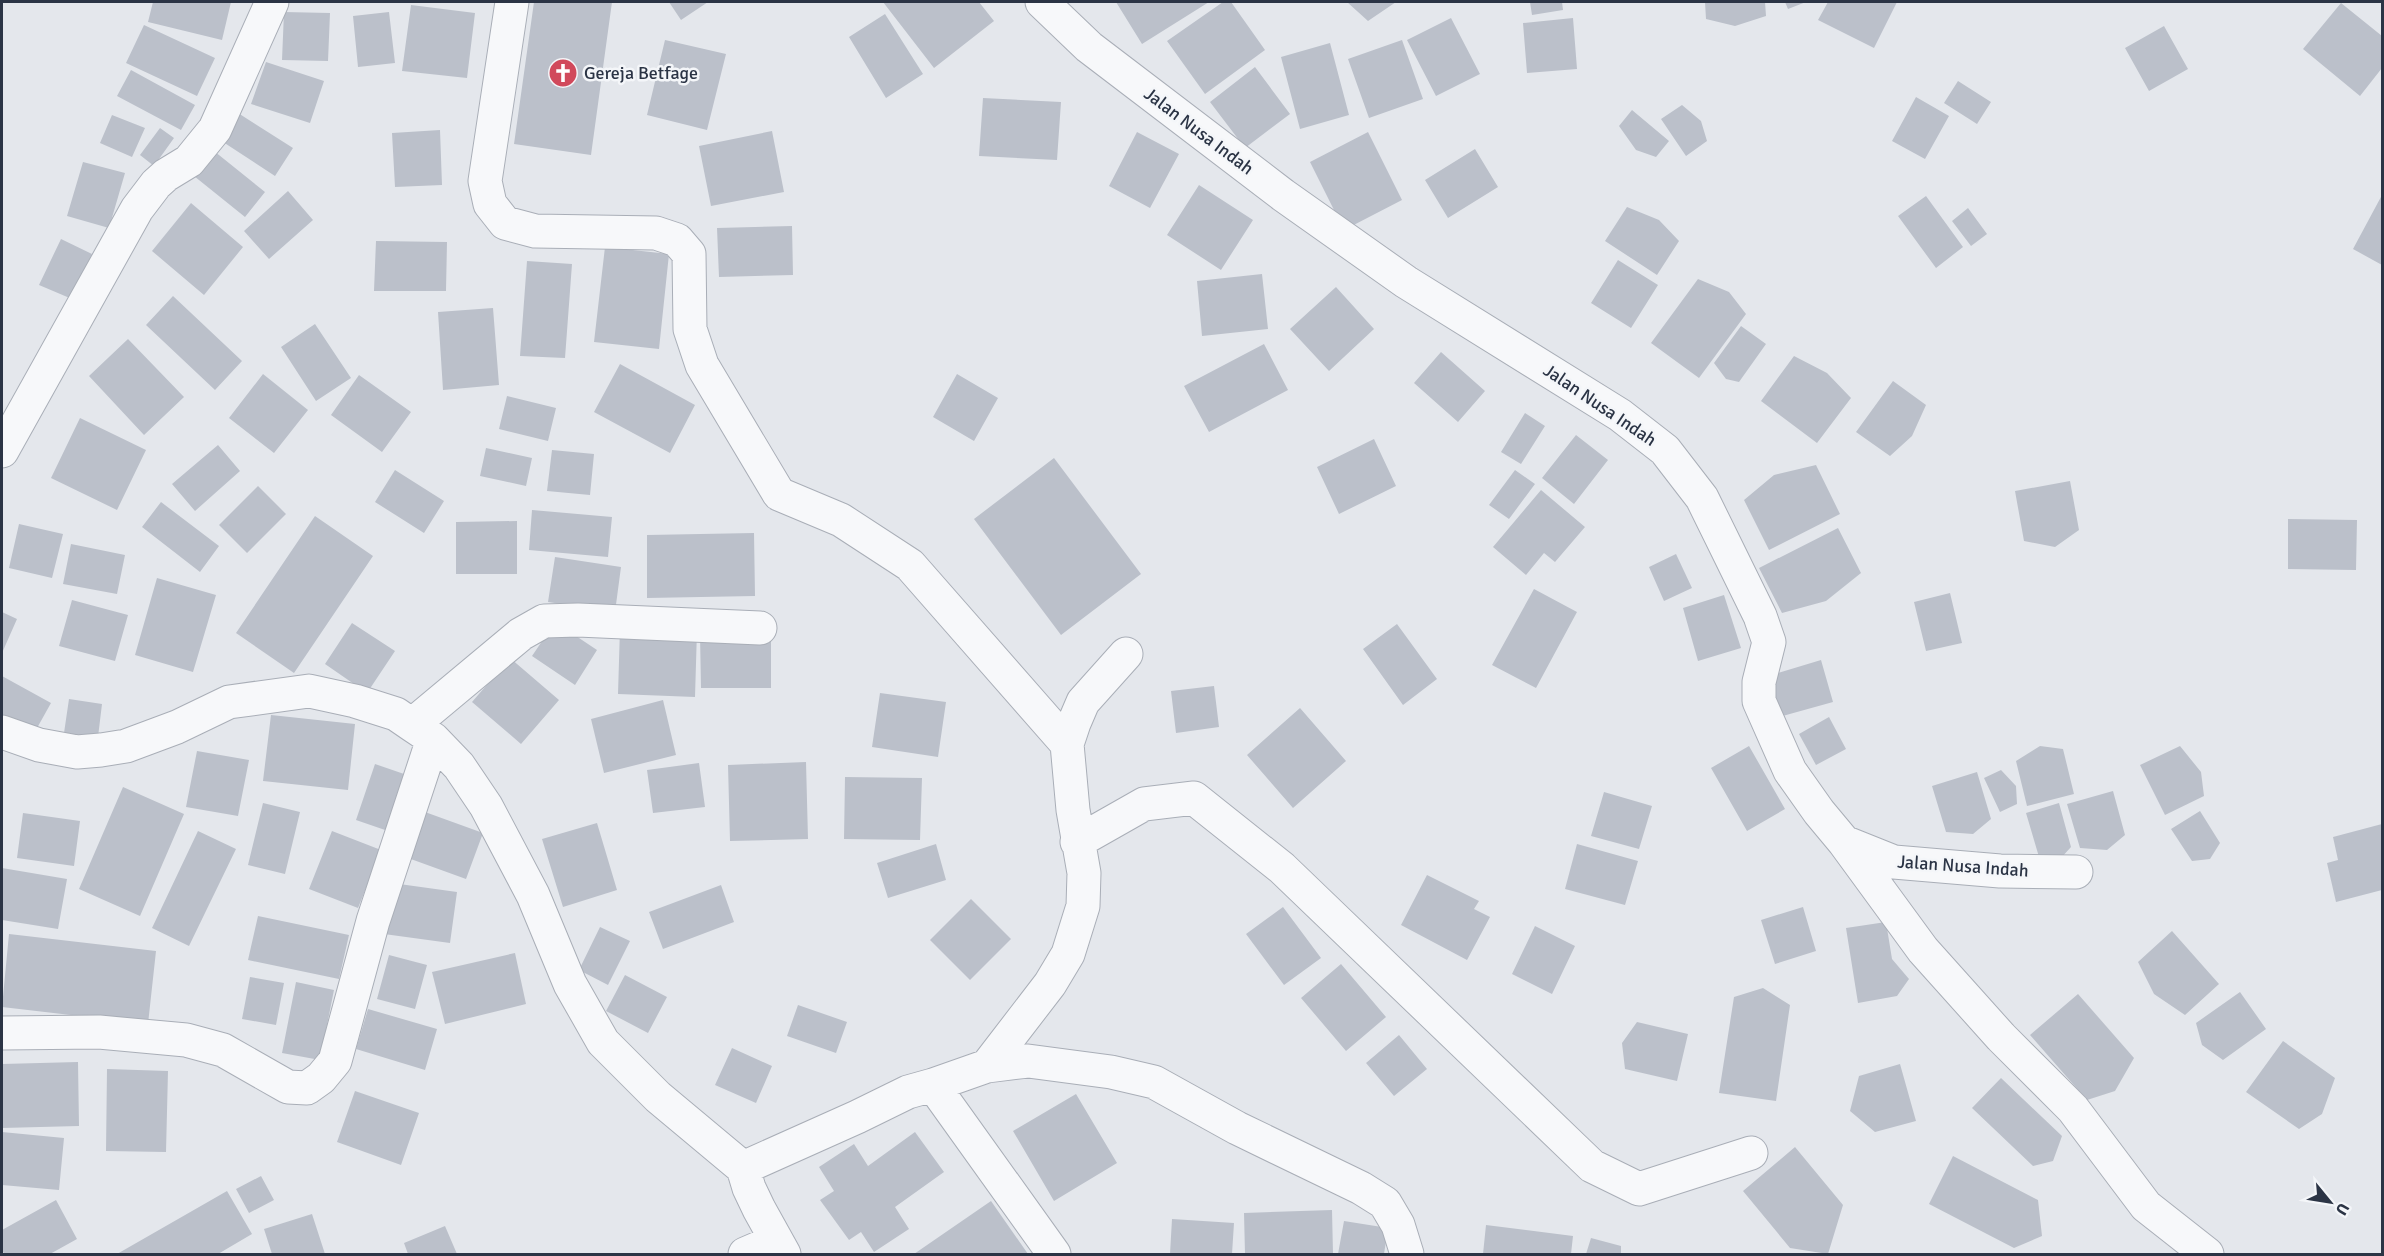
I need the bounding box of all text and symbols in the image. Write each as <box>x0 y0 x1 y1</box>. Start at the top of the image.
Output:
church icon: Gereja Betfage <box>547 57 579 89</box>
place label: Gereja Betfage <box>584 62 698 84</box>
street label: Jalan Nusa Indah <box>1140 83 1258 179</box>
street label: Jalan Nusa Indah <box>1539 359 1661 451</box>
street label: Jalan Nusa Indah <box>1897 850 2029 882</box>
north arrow <box>2300 1172 2360 1232</box>
text: U <box>2331 1199 2353 1219</box>

